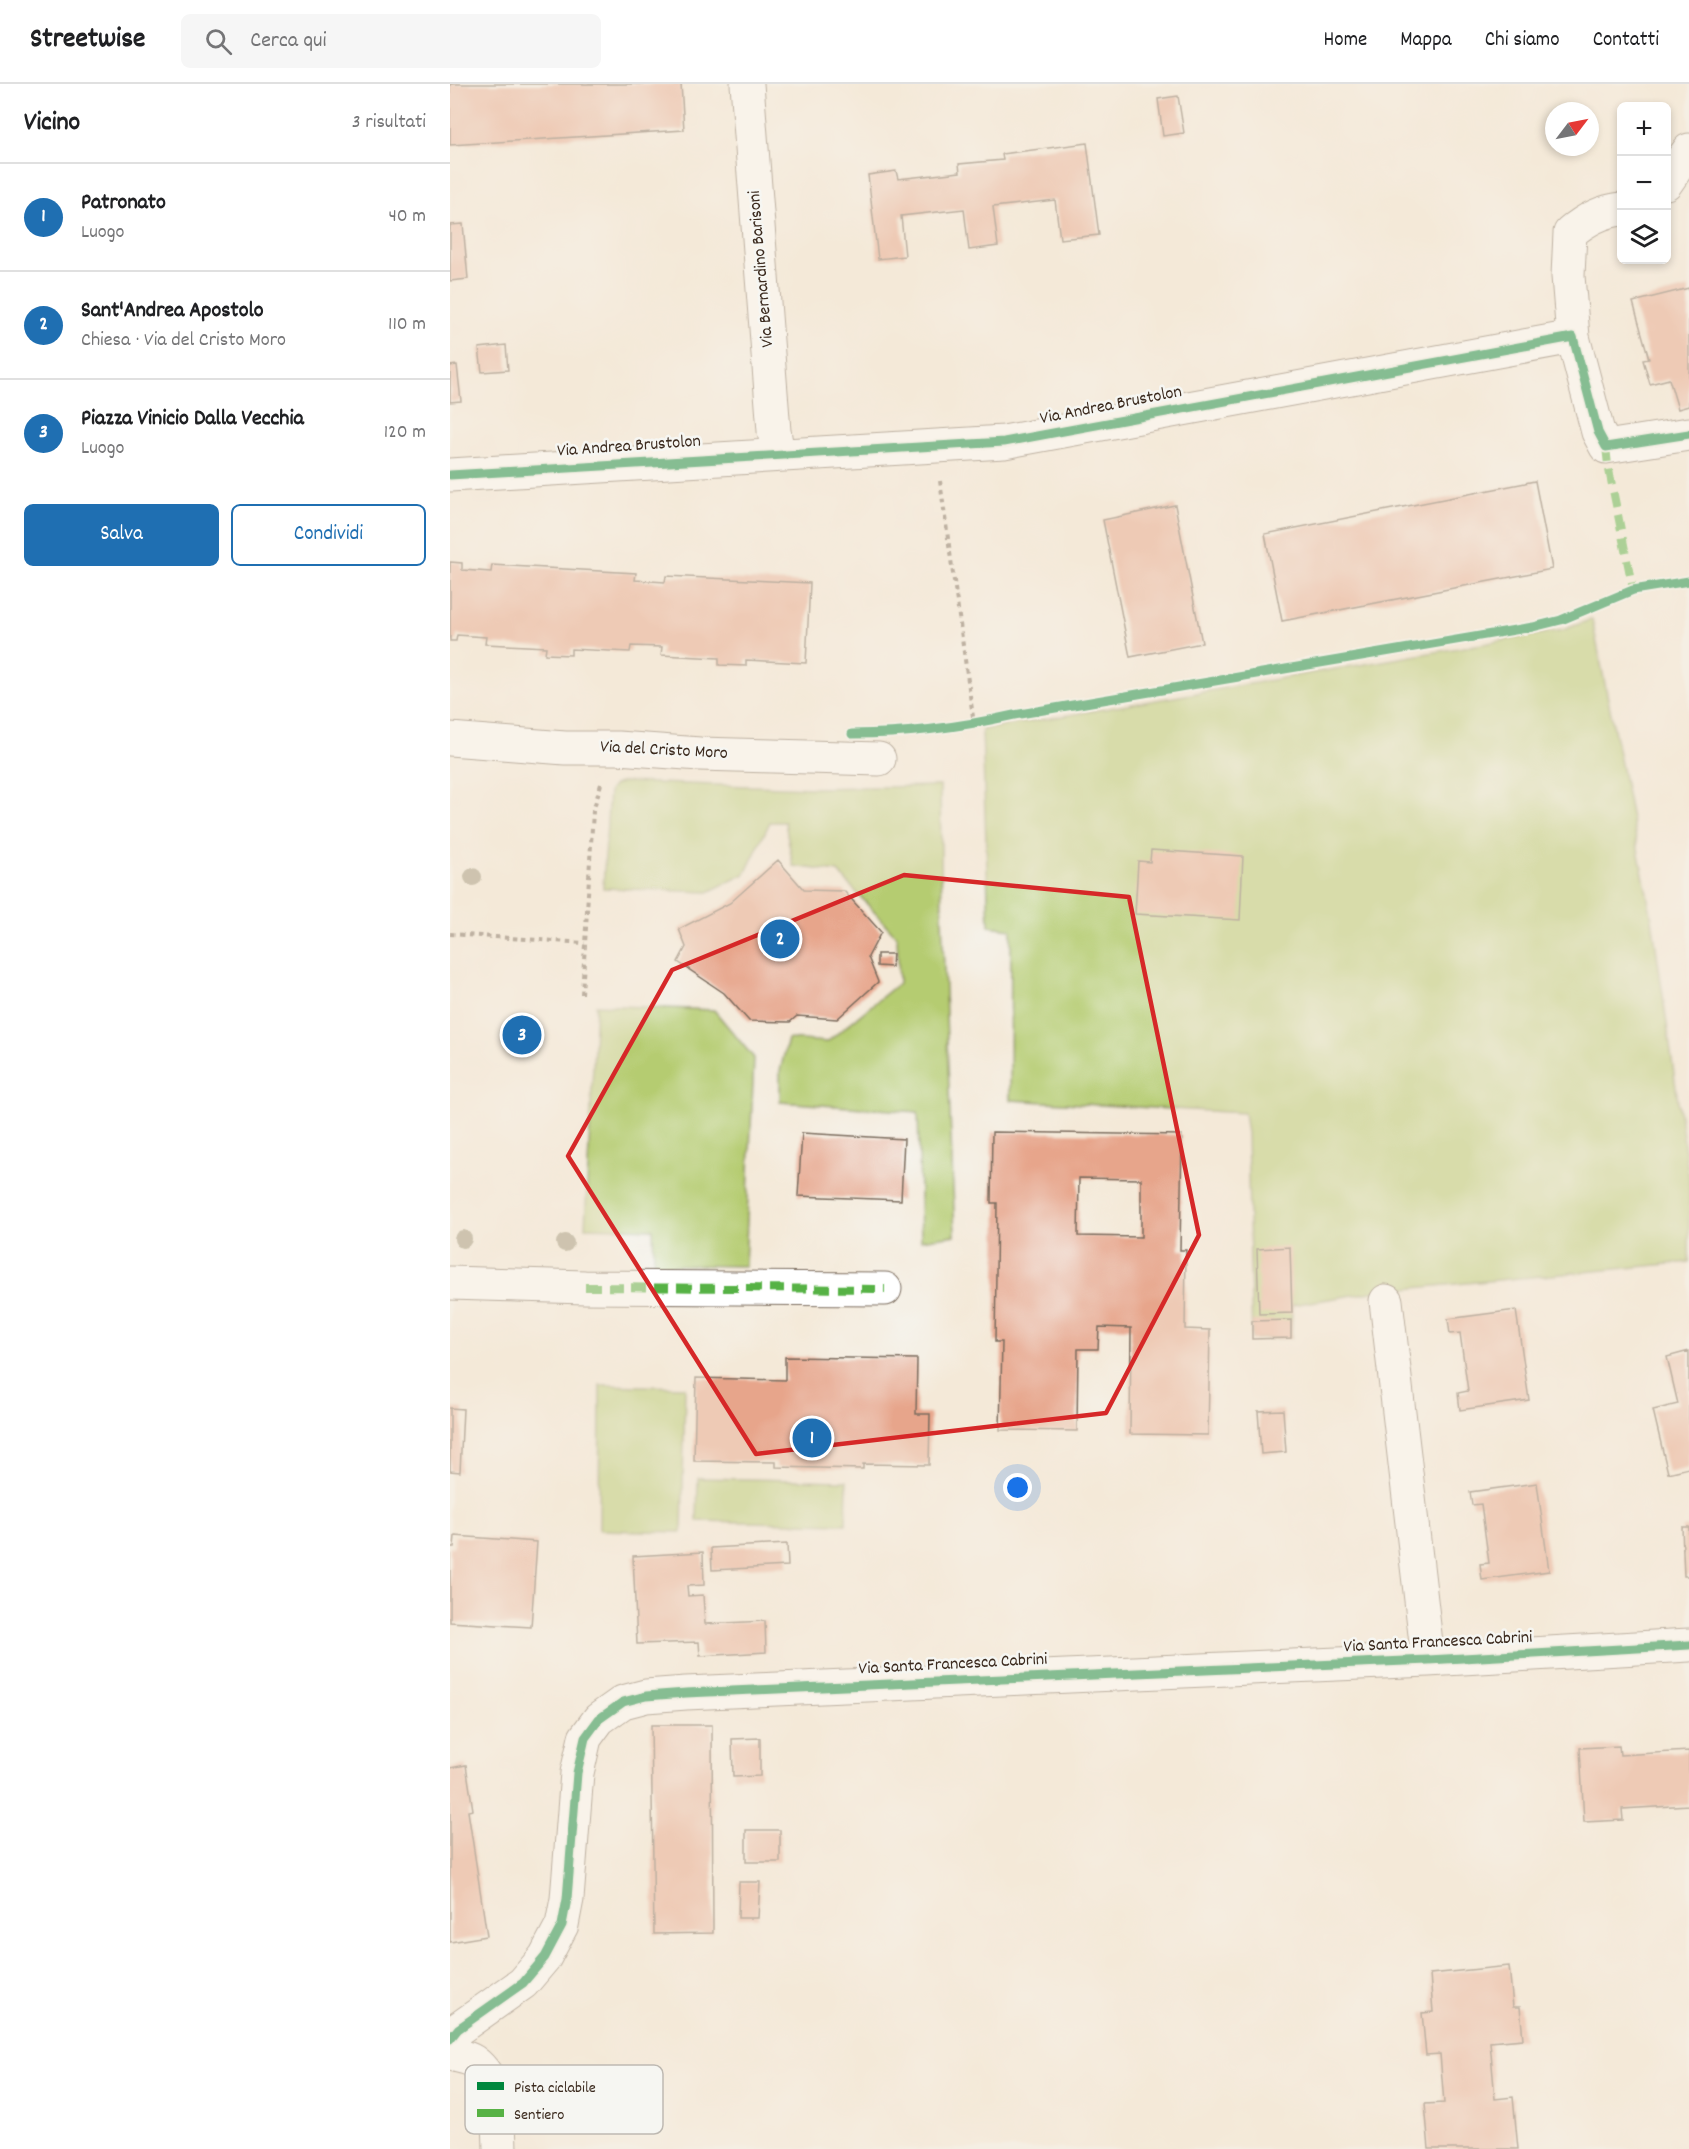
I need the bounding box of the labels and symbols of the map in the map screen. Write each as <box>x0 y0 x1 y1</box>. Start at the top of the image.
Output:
north arrow <box>1545 102 1599 156</box>
street label: Via Bernardino Barisoni <box>743 189 781 349</box>
street label: Via Andrea Brustolon <box>1038 380 1184 432</box>
street label: Via Andrea Brustolon <box>556 430 702 464</box>
street label: Via del Cristo Moro <box>600 735 728 767</box>
pin: 2 <box>760 916 800 962</box>
pin: 3 <box>502 1012 542 1058</box>
pin: 1 <box>792 1416 832 1460</box>
your location <box>1003 1473 1032 1502</box>
street label: Via Santa Francesca Cabrini <box>1343 1626 1533 1660</box>
street label: Via Santa Francesca Cabrini <box>858 1648 1048 1682</box>
legend <box>465 2065 663 2134</box>
text: Pista ciclabile <box>514 2077 596 2100</box>
text: Sentiero <box>514 2104 564 2127</box>

